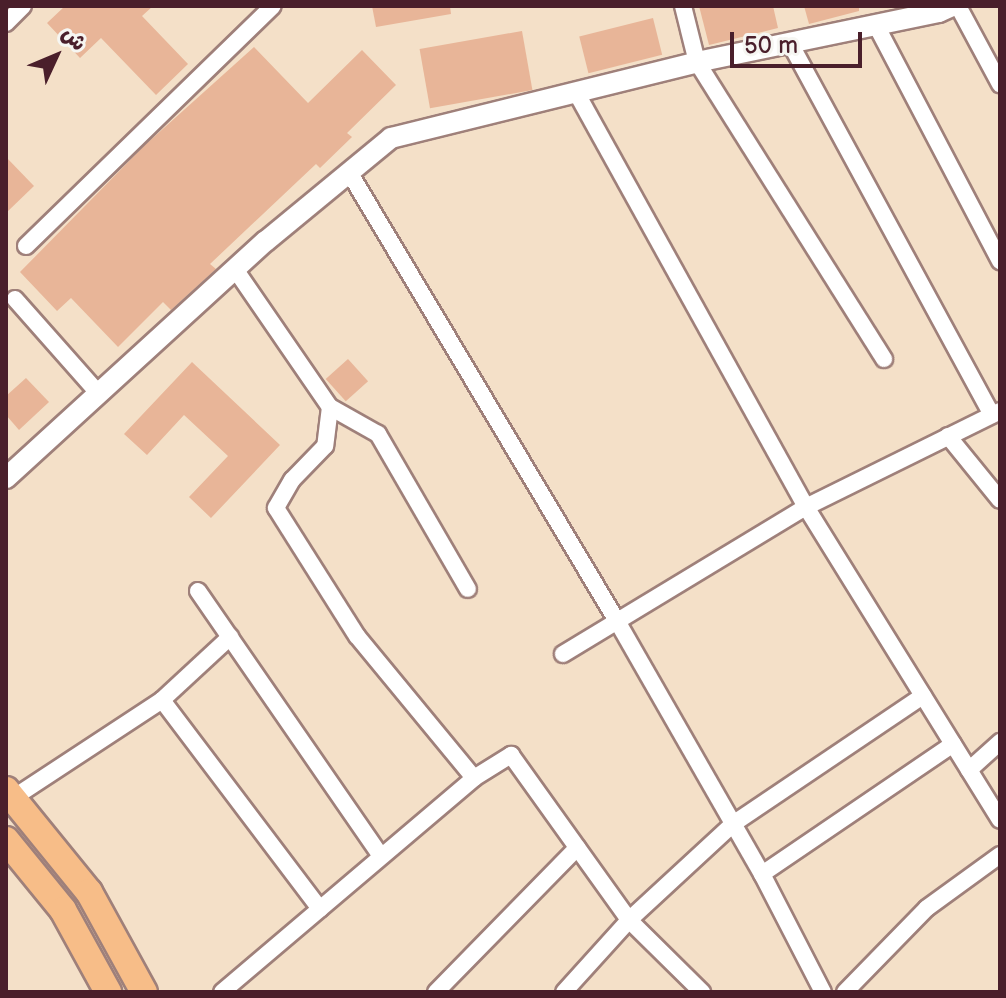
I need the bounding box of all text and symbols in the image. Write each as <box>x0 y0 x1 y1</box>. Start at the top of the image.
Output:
north arrow <box>16 16 96 96</box>
scale bar <box>734 16 866 66</box>
text: ش <box>56 21 92 57</box>
text: 50 m <box>744 31 798 60</box>

